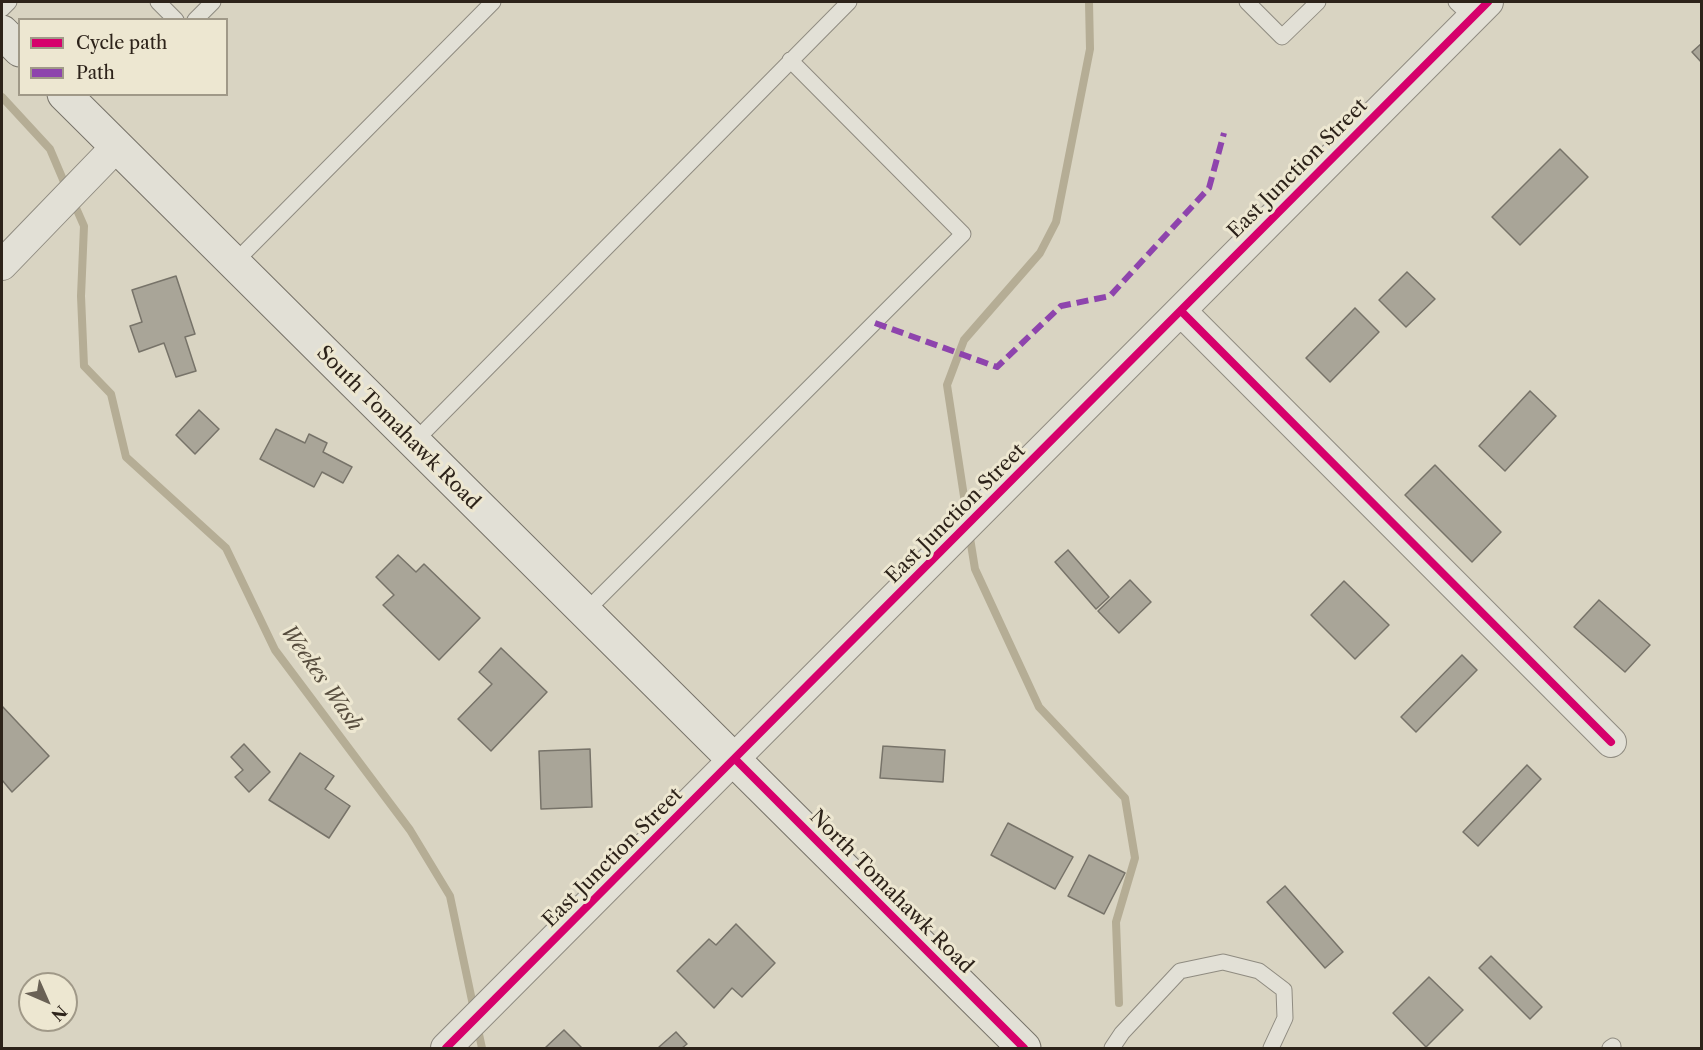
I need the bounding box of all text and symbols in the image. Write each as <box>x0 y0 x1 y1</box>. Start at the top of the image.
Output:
legend <box>18 18 228 96</box>
text: Cycle path <box>76 32 167 54</box>
text: Path <box>76 62 115 84</box>
street label: East Junction Street <box>1223 94 1373 244</box>
street label: South Tomahawk Road <box>311 341 485 515</box>
street label: East Junction Street <box>881 439 1031 589</box>
water label: Weekes Wash <box>275 620 367 736</box>
street label: East Junction Street <box>538 783 688 933</box>
street label: North Tomahawk Road <box>804 805 978 979</box>
north arrow <box>18 972 78 1032</box>
text: N <box>47 1001 71 1025</box>

